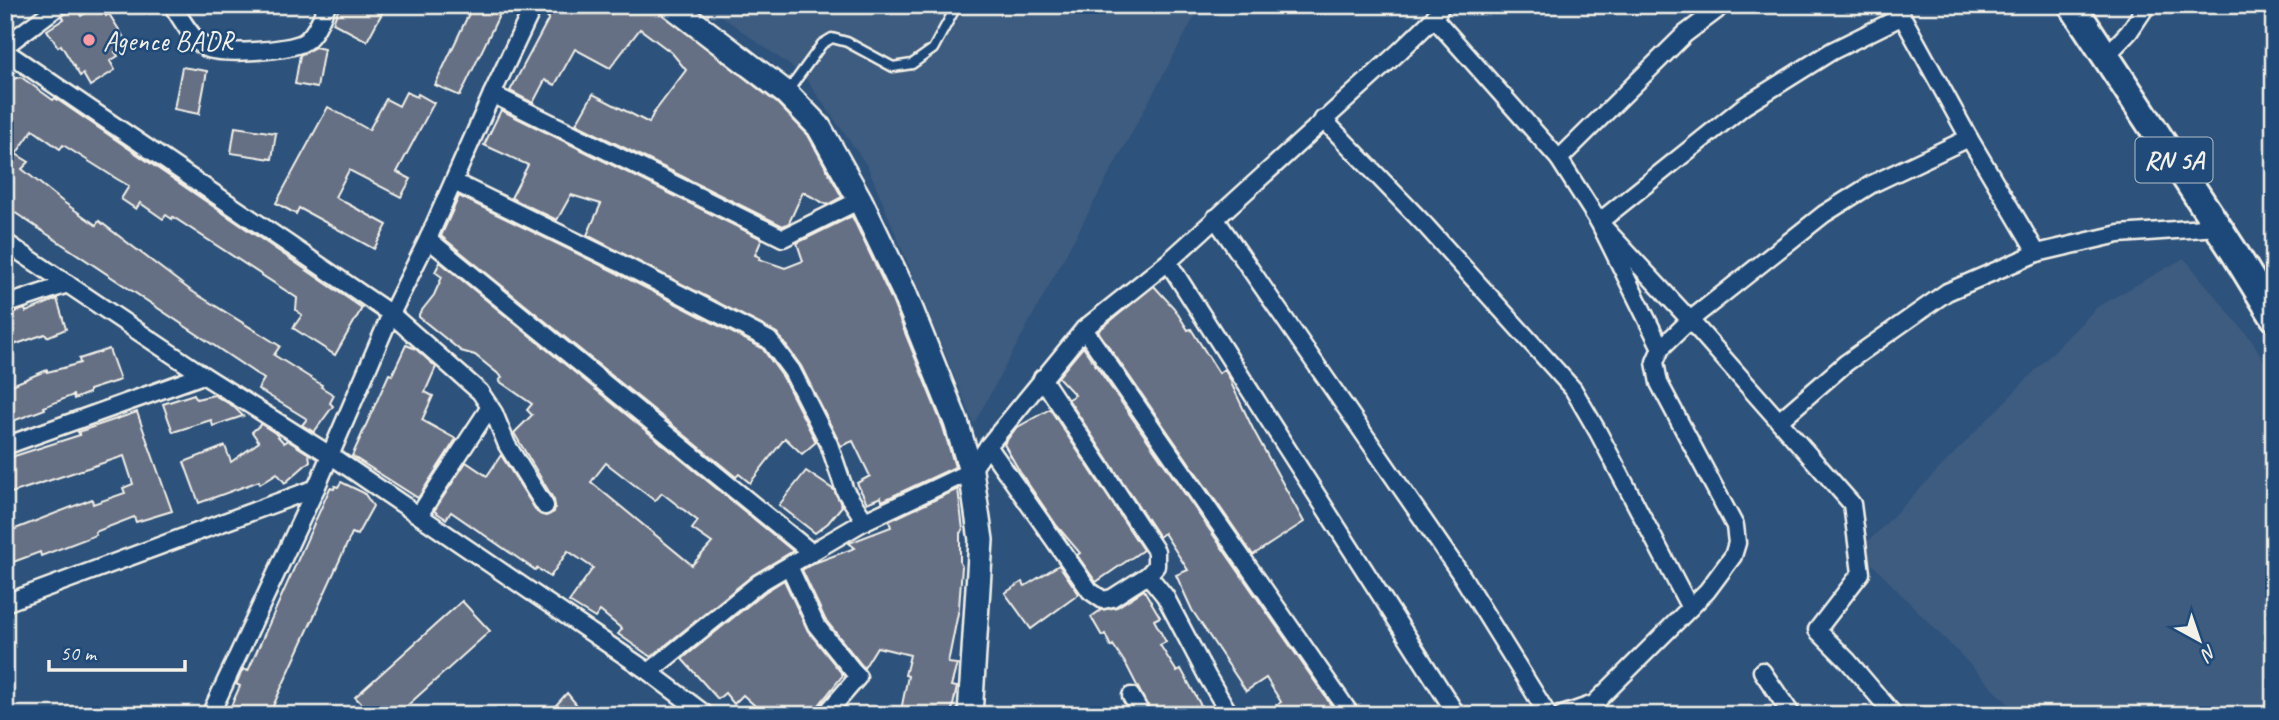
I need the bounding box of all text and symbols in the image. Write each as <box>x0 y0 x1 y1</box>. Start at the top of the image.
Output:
place label: Agence BADR <box>103 23 236 58</box>
marker: Agence BADR <box>81 32 97 48</box>
road number: RN 5A <box>2136 138 2212 182</box>
north arrow <box>2164 604 2234 674</box>
scale bar <box>49 629 186 673</box>
text: N <box>2195 639 2222 667</box>
text: 50 m <box>60 640 98 666</box>

